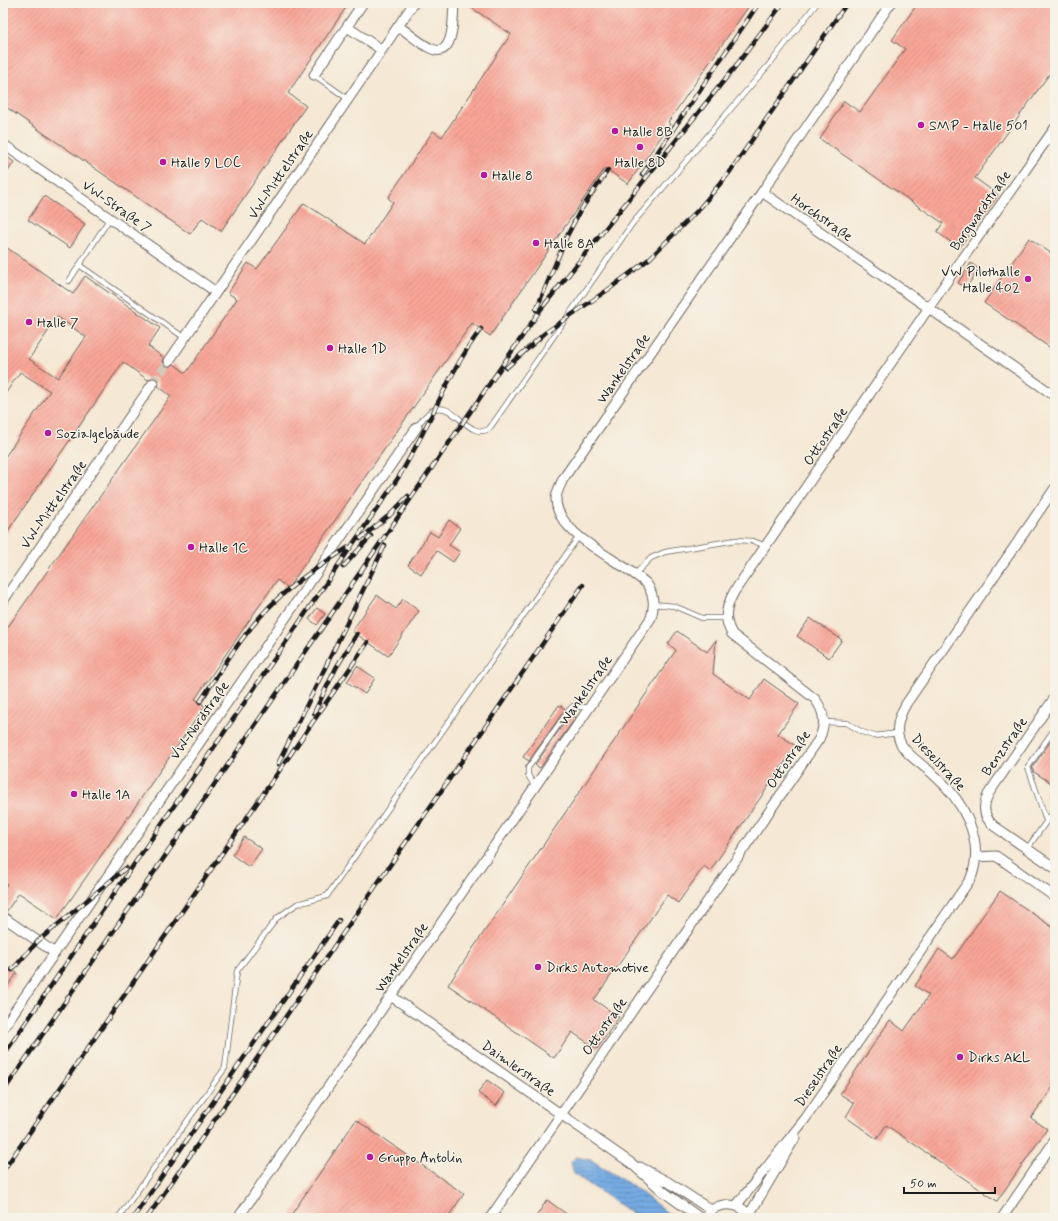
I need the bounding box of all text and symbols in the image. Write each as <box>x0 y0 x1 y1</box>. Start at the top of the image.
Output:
place label: SMP - Halle 501 <box>929 117 1028 135</box>
marker: SMP - Halle 501 <box>916 120 926 130</box>
place label: Halle 8B <box>623 123 673 141</box>
street label: VW-Mittelstraße <box>244 126 318 223</box>
marker: Halle 8B <box>610 126 620 136</box>
marker: Halle 8D <box>635 142 645 152</box>
place label: Halle 9 LOC <box>171 154 241 172</box>
place label: Halle 8D <box>615 154 665 172</box>
marker: Halle 9 LOC <box>158 157 168 167</box>
place label: Halle 8 <box>492 167 533 185</box>
street label: Borgwardstraße <box>946 167 1016 255</box>
marker: Halle 8 <box>479 170 489 180</box>
street label: VW-Straße 7 <box>78 176 155 238</box>
street label: Horchstraße <box>787 190 856 246</box>
place label: Halle 8A <box>544 235 594 253</box>
marker: Halle 8A <box>531 238 541 248</box>
place label: VW Pilothalle Halle 402 <box>941 263 1020 297</box>
marker: VW Pilothalle Halle 402 <box>1023 274 1033 284</box>
place label: Halle 7 <box>37 314 79 332</box>
marker: Halle 7 <box>24 317 34 327</box>
street label: Wankelstraße <box>593 330 655 407</box>
place label: Halle 1D <box>338 340 387 358</box>
marker: Halle 1D <box>325 343 335 353</box>
street label: Ottostraße <box>800 404 852 469</box>
place label: Sozialgebäude <box>56 425 139 443</box>
marker: Sozialgebäude <box>43 428 53 438</box>
street label: VW-Mittelstraße <box>16 457 91 553</box>
place label: Halle 1C <box>199 539 248 557</box>
marker: Halle 1C <box>186 542 196 552</box>
street label: Wankelstraße <box>555 652 617 729</box>
street label: VW-Nordstraße <box>166 678 234 763</box>
street label: Benzstraße <box>978 713 1032 780</box>
street label: Ottostraße <box>763 727 815 792</box>
street label: Dieselstraße <box>907 730 970 795</box>
place label: Halle 1A <box>82 786 130 804</box>
marker: Halle 1A <box>69 789 79 799</box>
street label: Wankelstraße <box>371 919 433 996</box>
place label: Dirks Automotive <box>546 959 649 977</box>
marker: Dirks Automotive <box>533 962 543 972</box>
street label: Ottostraße <box>578 994 631 1059</box>
street label: Daimlerstraße <box>478 1037 559 1101</box>
street label: Dieselstraße <box>791 1041 847 1110</box>
place label: Dirks AKL <box>968 1049 1030 1067</box>
marker: Dirks AKL <box>955 1052 965 1062</box>
place label: Gruppo Antolin <box>378 1149 462 1167</box>
marker: Gruppo Antolin <box>365 1152 375 1162</box>
scale bar <box>904 1169 995 1195</box>
text: 50 m <box>910 1176 937 1192</box>

